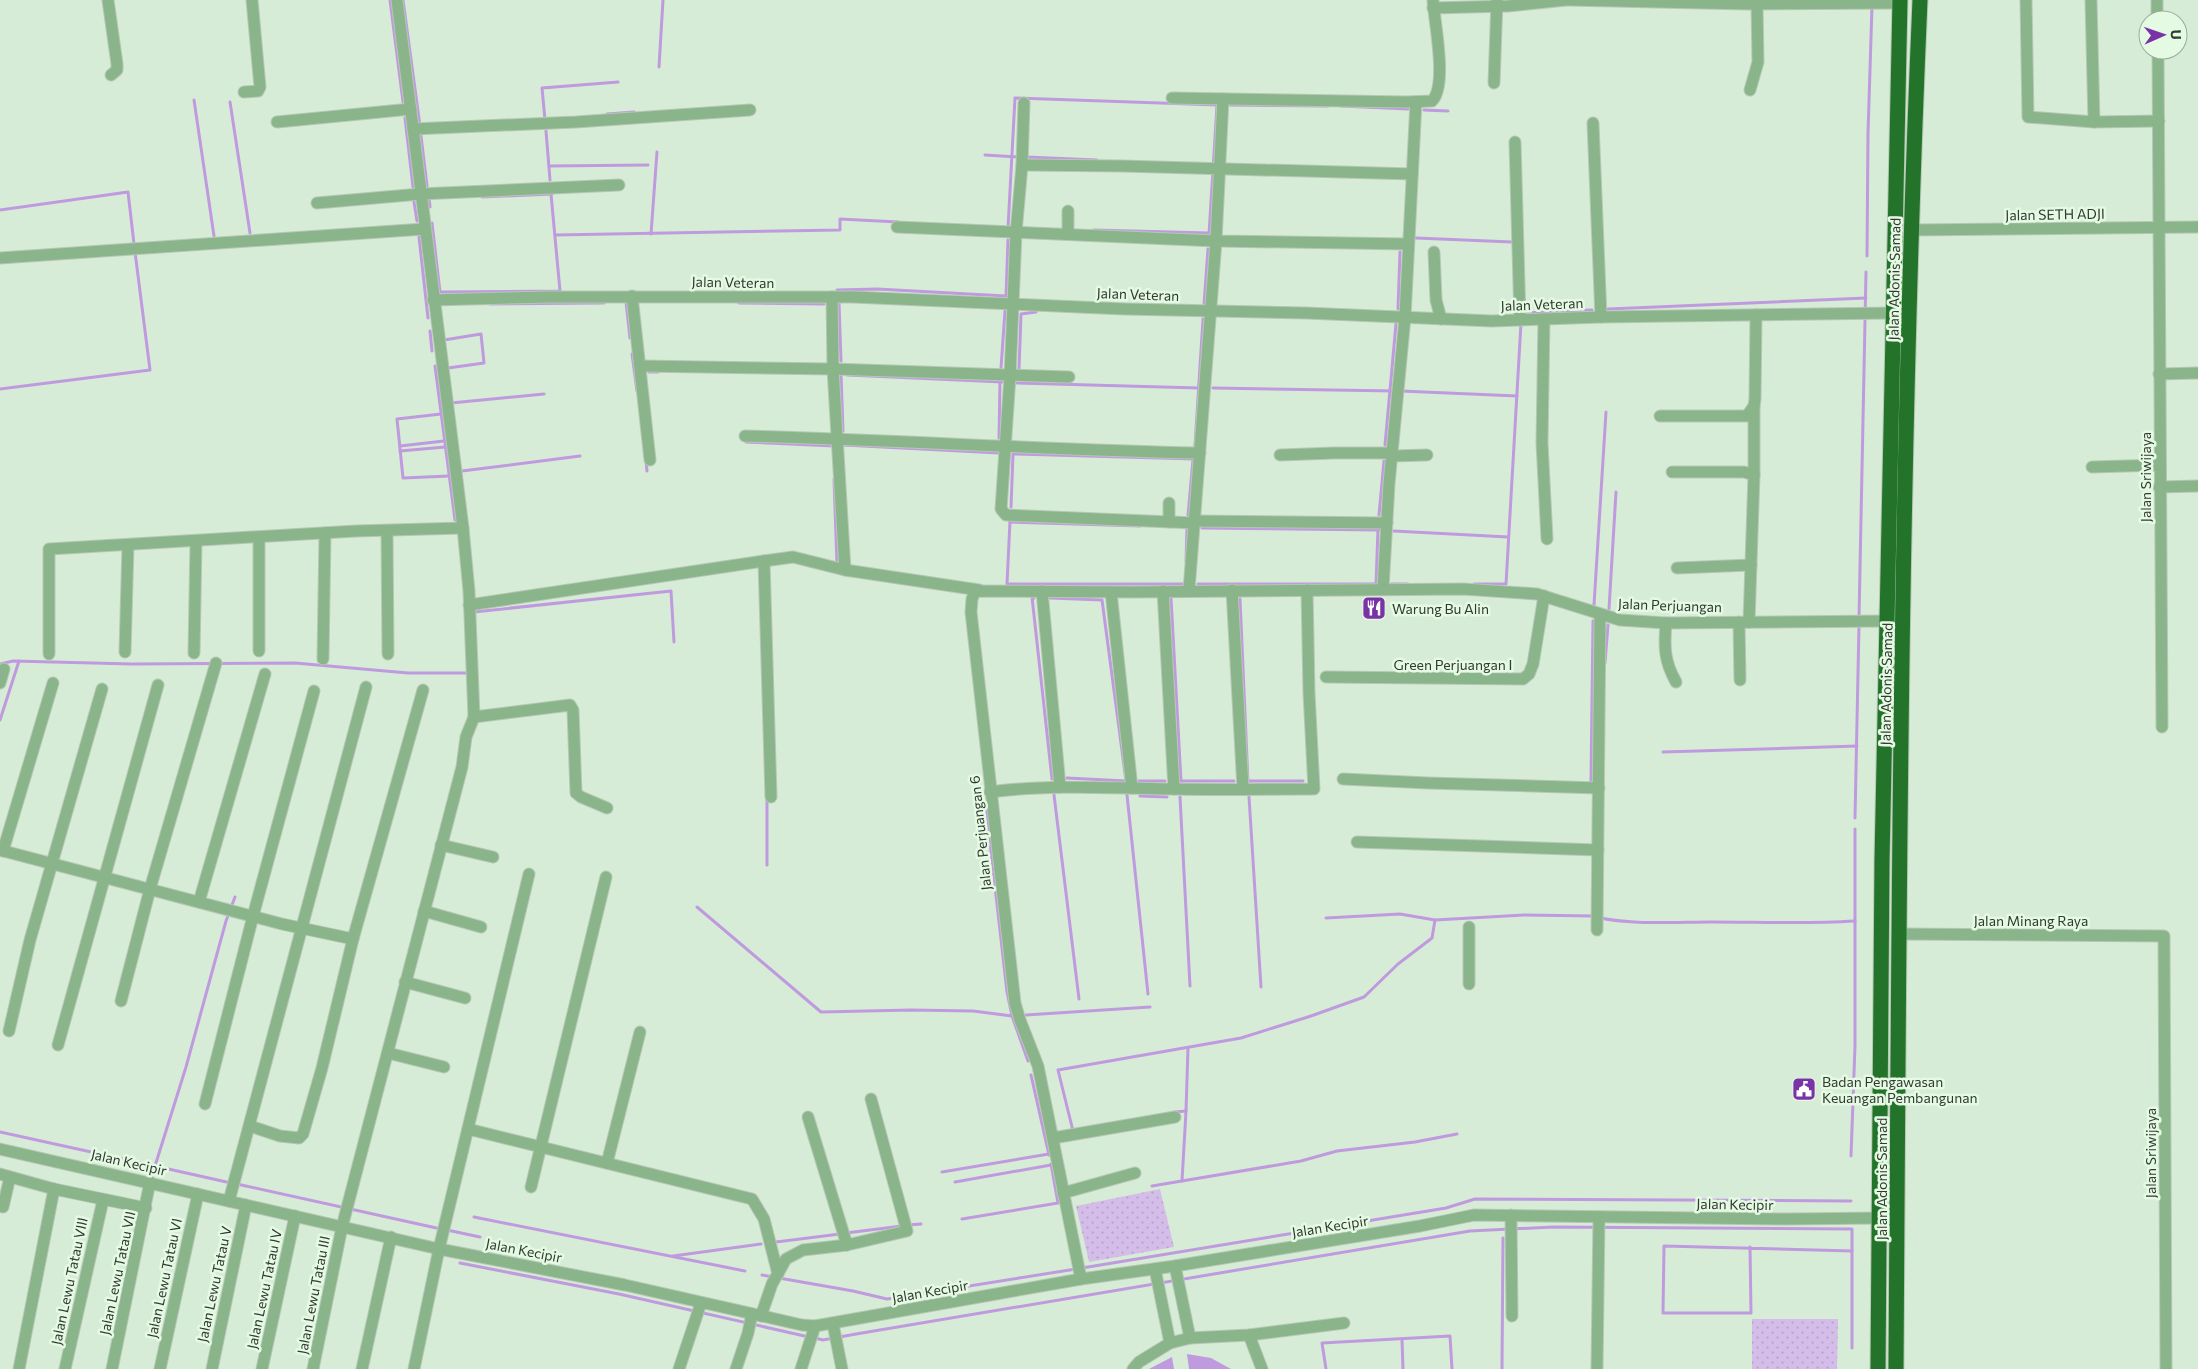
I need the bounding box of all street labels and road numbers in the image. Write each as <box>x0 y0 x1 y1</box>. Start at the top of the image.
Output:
street label: Jalan SETH ADJI <box>2005 205 2105 223</box>
street label: Jalan Adonis Samad <box>1884 218 1904 340</box>
street label: Jalan Veteran <box>691 273 775 291</box>
street label: Jalan Veteran <box>1096 284 1180 304</box>
street label: Jalan Veteran <box>1500 294 1584 314</box>
street label: Jalan Sriwijaya <box>2137 432 2154 522</box>
street label: Jalan Perjuangan <box>1618 595 1722 615</box>
street label: Jalan Adonis Samad <box>1876 623 1896 745</box>
street label: Green Perjuangan I <box>1394 656 1512 673</box>
street label: Jalan Perjuangan 6 <box>966 775 994 891</box>
street label: Jalan Minang Raya <box>1974 912 2088 929</box>
street label: Jalan Sriwijaya <box>2142 1108 2159 1198</box>
street label: Jalan Adonis Samad <box>1873 1118 1890 1240</box>
street label: Jalan Kecipir <box>89 1145 169 1179</box>
street label: Jalan Kecipir <box>1696 1195 1774 1213</box>
street label: Jalan Lewu Tatau VII <box>96 1210 138 1336</box>
street label: Jalan Kecipir <box>1291 1211 1370 1240</box>
street label: Jalan Lewu Tatau VIII <box>47 1216 91 1346</box>
street label: Jalan Lewu Tatau VI <box>143 1217 185 1339</box>
street label: Jalan Lewu Tatau V <box>193 1224 235 1344</box>
street label: Jalan Lewu Tatau IV <box>243 1227 285 1350</box>
street label: Jalan Lewu Tatau III <box>293 1234 333 1356</box>
street label: Jalan Kecipir <box>484 1234 564 1266</box>
street label: Jalan Kecipir <box>890 1276 970 1306</box>

